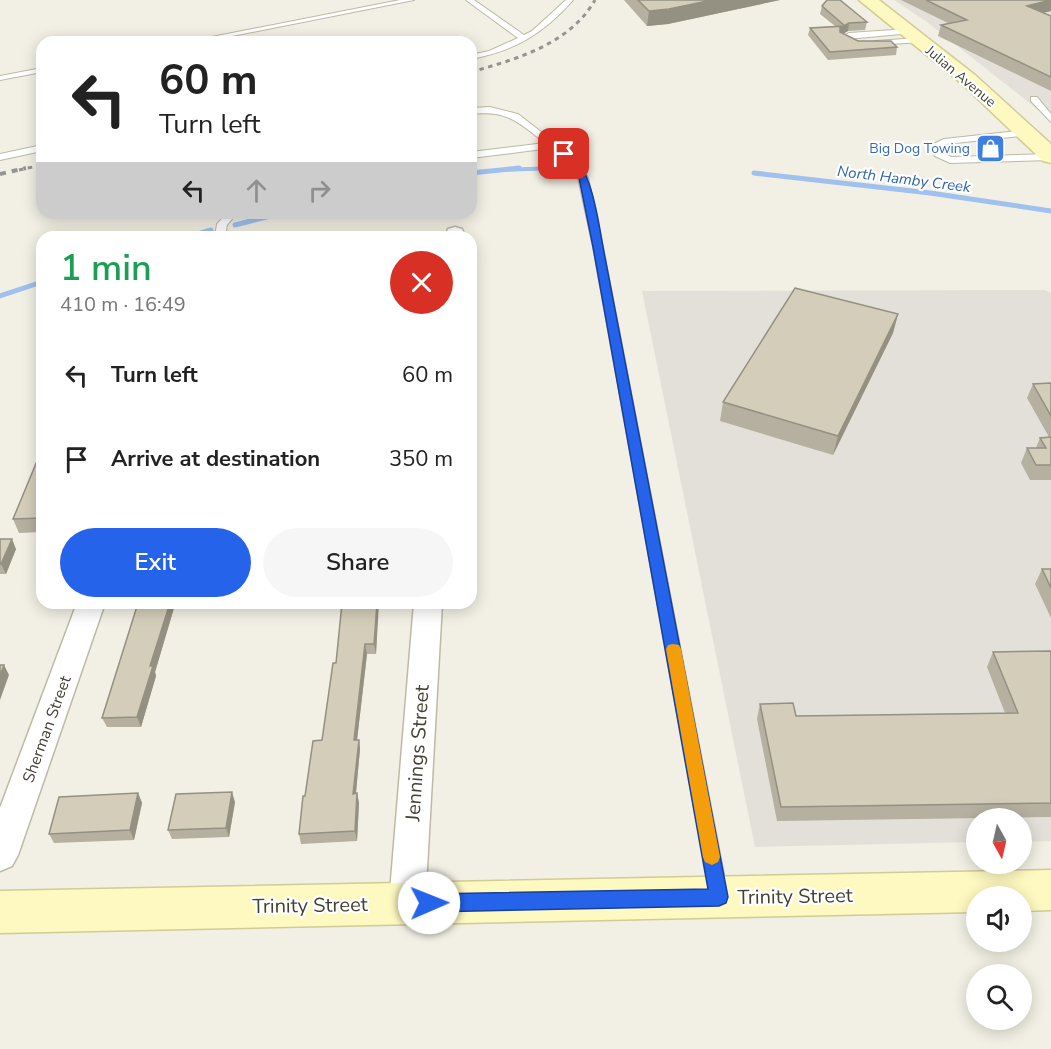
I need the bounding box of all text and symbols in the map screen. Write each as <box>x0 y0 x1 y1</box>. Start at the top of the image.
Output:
street label: Julian Avenue <box>921 41 1000 111</box>
text: 60 m <box>159 52 258 109</box>
icon: left <box>60 60 138 138</box>
text: Turn left <box>159 106 260 143</box>
pin <box>538 128 589 179</box>
shop icon: Big Dog Towing <box>975 132 1007 164</box>
icon: arrive <box>547 137 580 170</box>
place label: Big Dog Towing <box>869 139 970 158</box>
water label: North Hamby Creek <box>836 161 972 197</box>
icon: left <box>177 174 210 207</box>
icon: ahead <box>240 174 273 207</box>
icon: right <box>303 174 336 207</box>
text: 1 min <box>60 244 152 293</box>
button: close <box>390 251 453 314</box>
text: 410 m · 16:49 <box>60 291 186 318</box>
icon: left <box>60 359 93 392</box>
text: Turn left <box>111 360 198 390</box>
text: 60 m <box>402 360 453 390</box>
icon: arrive <box>60 443 93 476</box>
text: Arrive at destination <box>111 444 320 474</box>
text: 350 m <box>389 444 453 474</box>
button: Exit <box>60 528 251 597</box>
button: Share <box>263 528 453 597</box>
street label: Sherman Street <box>17 672 77 786</box>
street label: Jennings Street <box>399 683 436 823</box>
north arrow <box>966 808 1032 874</box>
map controls <box>966 808 1032 1030</box>
position arrow <box>397 871 461 935</box>
street label: Trinity Street <box>737 882 854 911</box>
button: sound <box>966 886 1032 952</box>
street label: Trinity Street <box>252 891 369 920</box>
button: search <box>966 964 1032 1030</box>

